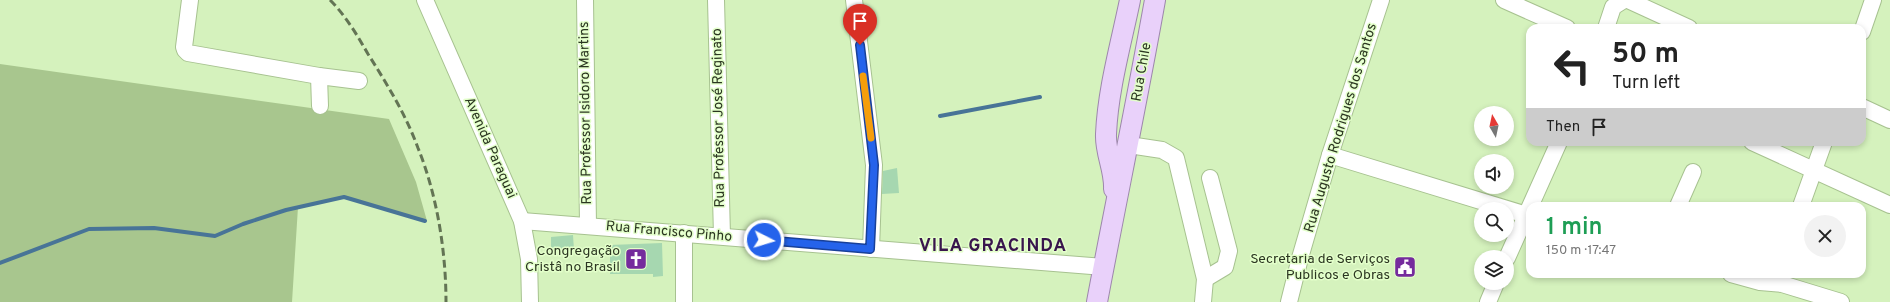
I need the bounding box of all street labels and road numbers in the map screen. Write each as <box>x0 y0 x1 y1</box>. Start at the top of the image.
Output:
street label: Rua Professor Isidoro Martins <box>576 21 596 205</box>
street label: Rua Augusto Rodrigues dos Santos <box>1301 21 1381 235</box>
street label: Rua Professor José Reginato <box>709 28 729 208</box>
street label: Rua Chile <box>1128 41 1156 103</box>
street label: Avenida Paraguai <box>460 95 520 201</box>
street label: Rua Francisco Pinho <box>605 218 733 246</box>

